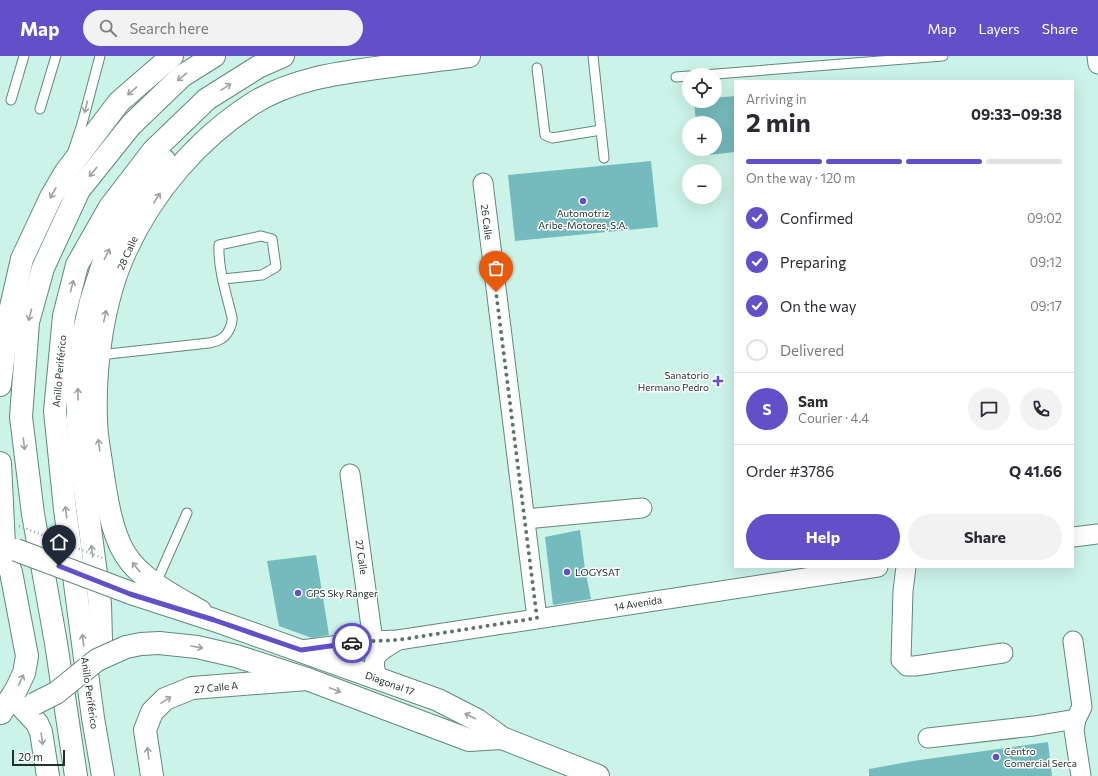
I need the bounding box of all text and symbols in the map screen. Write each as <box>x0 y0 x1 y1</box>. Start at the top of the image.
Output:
search box <box>83 10 363 46</box>
text: Map <box>20 17 59 40</box>
icon: search <box>97 17 119 39</box>
text: Search here <box>129 19 209 37</box>
text: Map <box>928 20 956 37</box>
text: Layers <box>978 20 1020 37</box>
text: Share <box>1042 20 1078 37</box>
map controls <box>682 68 722 204</box>
button: locate <box>682 68 722 108</box>
one-way arrow <box>176 73 187 82</box>
one-way arrow <box>220 83 231 91</box>
one-way arrow <box>127 86 137 95</box>
text: Arriving in <box>746 91 806 107</box>
one-way arrow <box>82 101 90 114</box>
text: 09:33–09:38 <box>971 105 1062 123</box>
text: 2 min <box>746 106 811 137</box>
button: + <box>682 116 722 156</box>
button: − <box>682 164 722 204</box>
one-way arrow <box>89 166 98 177</box>
text: On the way · 120 m <box>746 170 855 186</box>
one-way arrow <box>49 187 57 199</box>
one-way arrow <box>153 192 161 203</box>
marker: Automotriz Aribe-Motores, S.A. <box>578 196 588 206</box>
street label: 26 Calle <box>479 203 495 241</box>
place label: Automotriz Aribe-Motores, S.A. <box>538 207 628 231</box>
icon: check <box>746 207 768 229</box>
text: Confirmed <box>780 209 853 227</box>
text: 09:02 <box>1027 210 1062 226</box>
street label: 28 Calle <box>114 234 140 272</box>
one-way arrow <box>104 249 111 261</box>
pin <box>479 251 513 292</box>
icon: check <box>746 251 768 273</box>
text: Preparing <box>780 253 846 271</box>
text: 09:12 <box>1030 254 1062 270</box>
icon: bag <box>485 257 507 279</box>
one-way arrow <box>69 279 76 292</box>
icon: check <box>746 295 768 317</box>
text: On the way <box>780 297 857 315</box>
text: 09:17 <box>1030 298 1062 314</box>
one-way arrow <box>26 308 33 321</box>
one-way arrow <box>101 310 109 323</box>
street label: Anillo Periférico <box>50 334 68 408</box>
text: Delivered <box>780 341 844 359</box>
place label: Sanatorio Hermano Pedro <box>638 369 709 393</box>
marker: Sanatorio Hermano Pedro <box>712 375 724 387</box>
one-way arrow <box>74 388 82 401</box>
button: chat <box>968 388 1010 430</box>
button: phone <box>1020 388 1062 430</box>
text: Sam <box>798 392 828 410</box>
text: S <box>762 400 772 418</box>
text: Courier · 4.4 <box>798 410 869 426</box>
one-way arrow <box>21 438 28 451</box>
one-way arrow <box>95 439 103 452</box>
text: Order #3786 <box>746 462 834 480</box>
text: Q 41.66 <box>1009 462 1062 480</box>
one-way arrow <box>62 506 70 519</box>
button: Help <box>746 514 900 560</box>
button: Share <box>908 514 1062 560</box>
pin <box>42 525 76 566</box>
icon: home <box>48 531 70 553</box>
street label: 27 Calle <box>354 539 370 575</box>
one-way arrow <box>88 545 96 558</box>
one-way arrow <box>131 562 140 573</box>
place label: LOGYSAT <box>575 566 621 578</box>
marker: LOGYSAT <box>562 567 572 577</box>
place label: GPS Sky Ranger <box>306 587 378 599</box>
marker: GPS Sky Ranger <box>293 588 303 598</box>
street label: 14 Avenida <box>613 593 663 613</box>
courier <box>332 623 372 663</box>
icon: car <box>341 632 363 654</box>
one-way arrow <box>79 634 87 647</box>
one-way arrow <box>191 643 204 651</box>
street label: Anillo Periférico <box>79 656 101 730</box>
street label: Diagonal 17 <box>364 669 416 697</box>
one-way arrow <box>18 674 25 686</box>
street label: 27 Calle A <box>194 679 239 695</box>
one-way arrow <box>328 686 340 694</box>
one-way arrow <box>161 695 172 704</box>
one-way arrow <box>464 712 476 719</box>
one-way arrow <box>38 732 46 745</box>
place label: Centro Comercial Serca <box>1004 745 1077 769</box>
one-way arrow <box>144 747 152 760</box>
scale bar <box>12 748 65 767</box>
text: 20 m <box>18 750 43 763</box>
marker: Centro Comercial Serca <box>991 752 1001 762</box>

